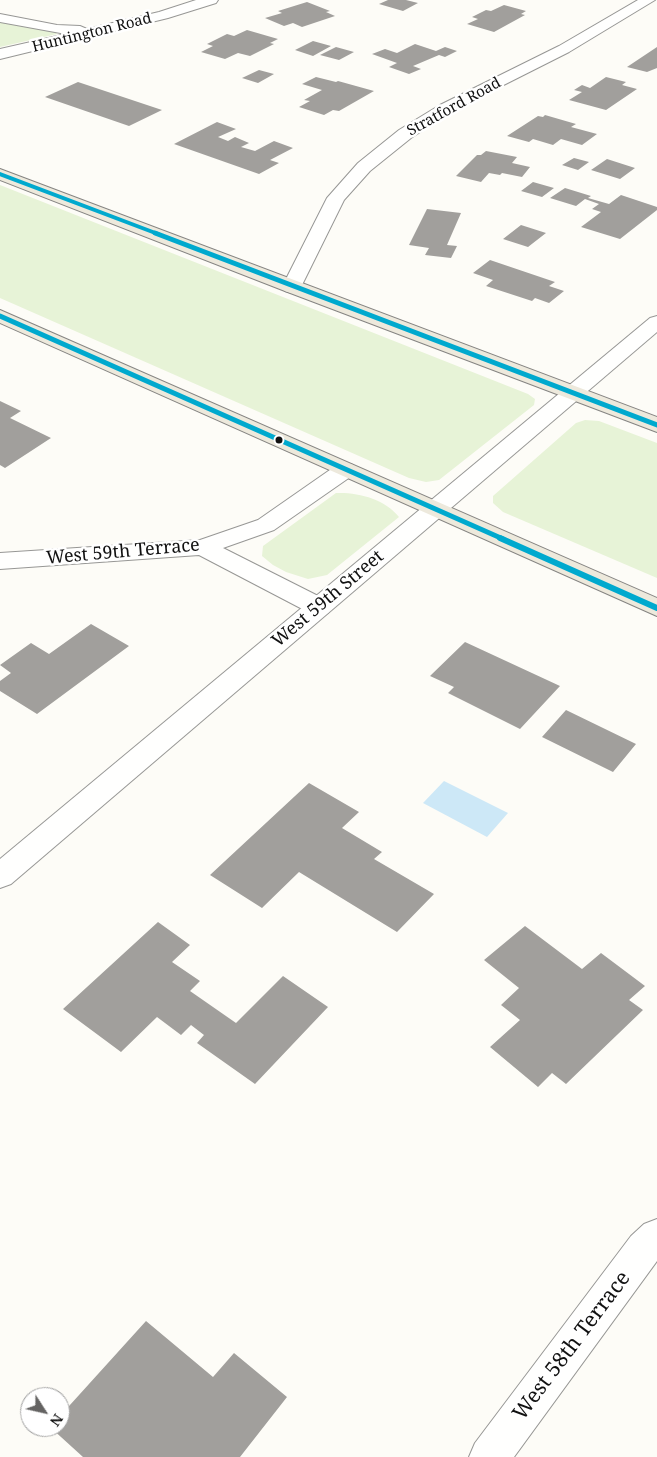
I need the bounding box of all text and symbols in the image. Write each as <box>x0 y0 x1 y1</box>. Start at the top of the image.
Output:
street label: Huntington Road <box>30 9 154 57</box>
street label: Stratford Road <box>404 74 504 140</box>
unlabelled marker <box>274 435 284 445</box>
street label: West 59th Terrace <box>45 535 201 569</box>
street label: West 59th Street <box>268 546 388 652</box>
street label: West 58th Terrace <box>508 1267 636 1425</box>
north arrow <box>20 1387 70 1437</box>
text: N <box>46 1410 68 1430</box>

